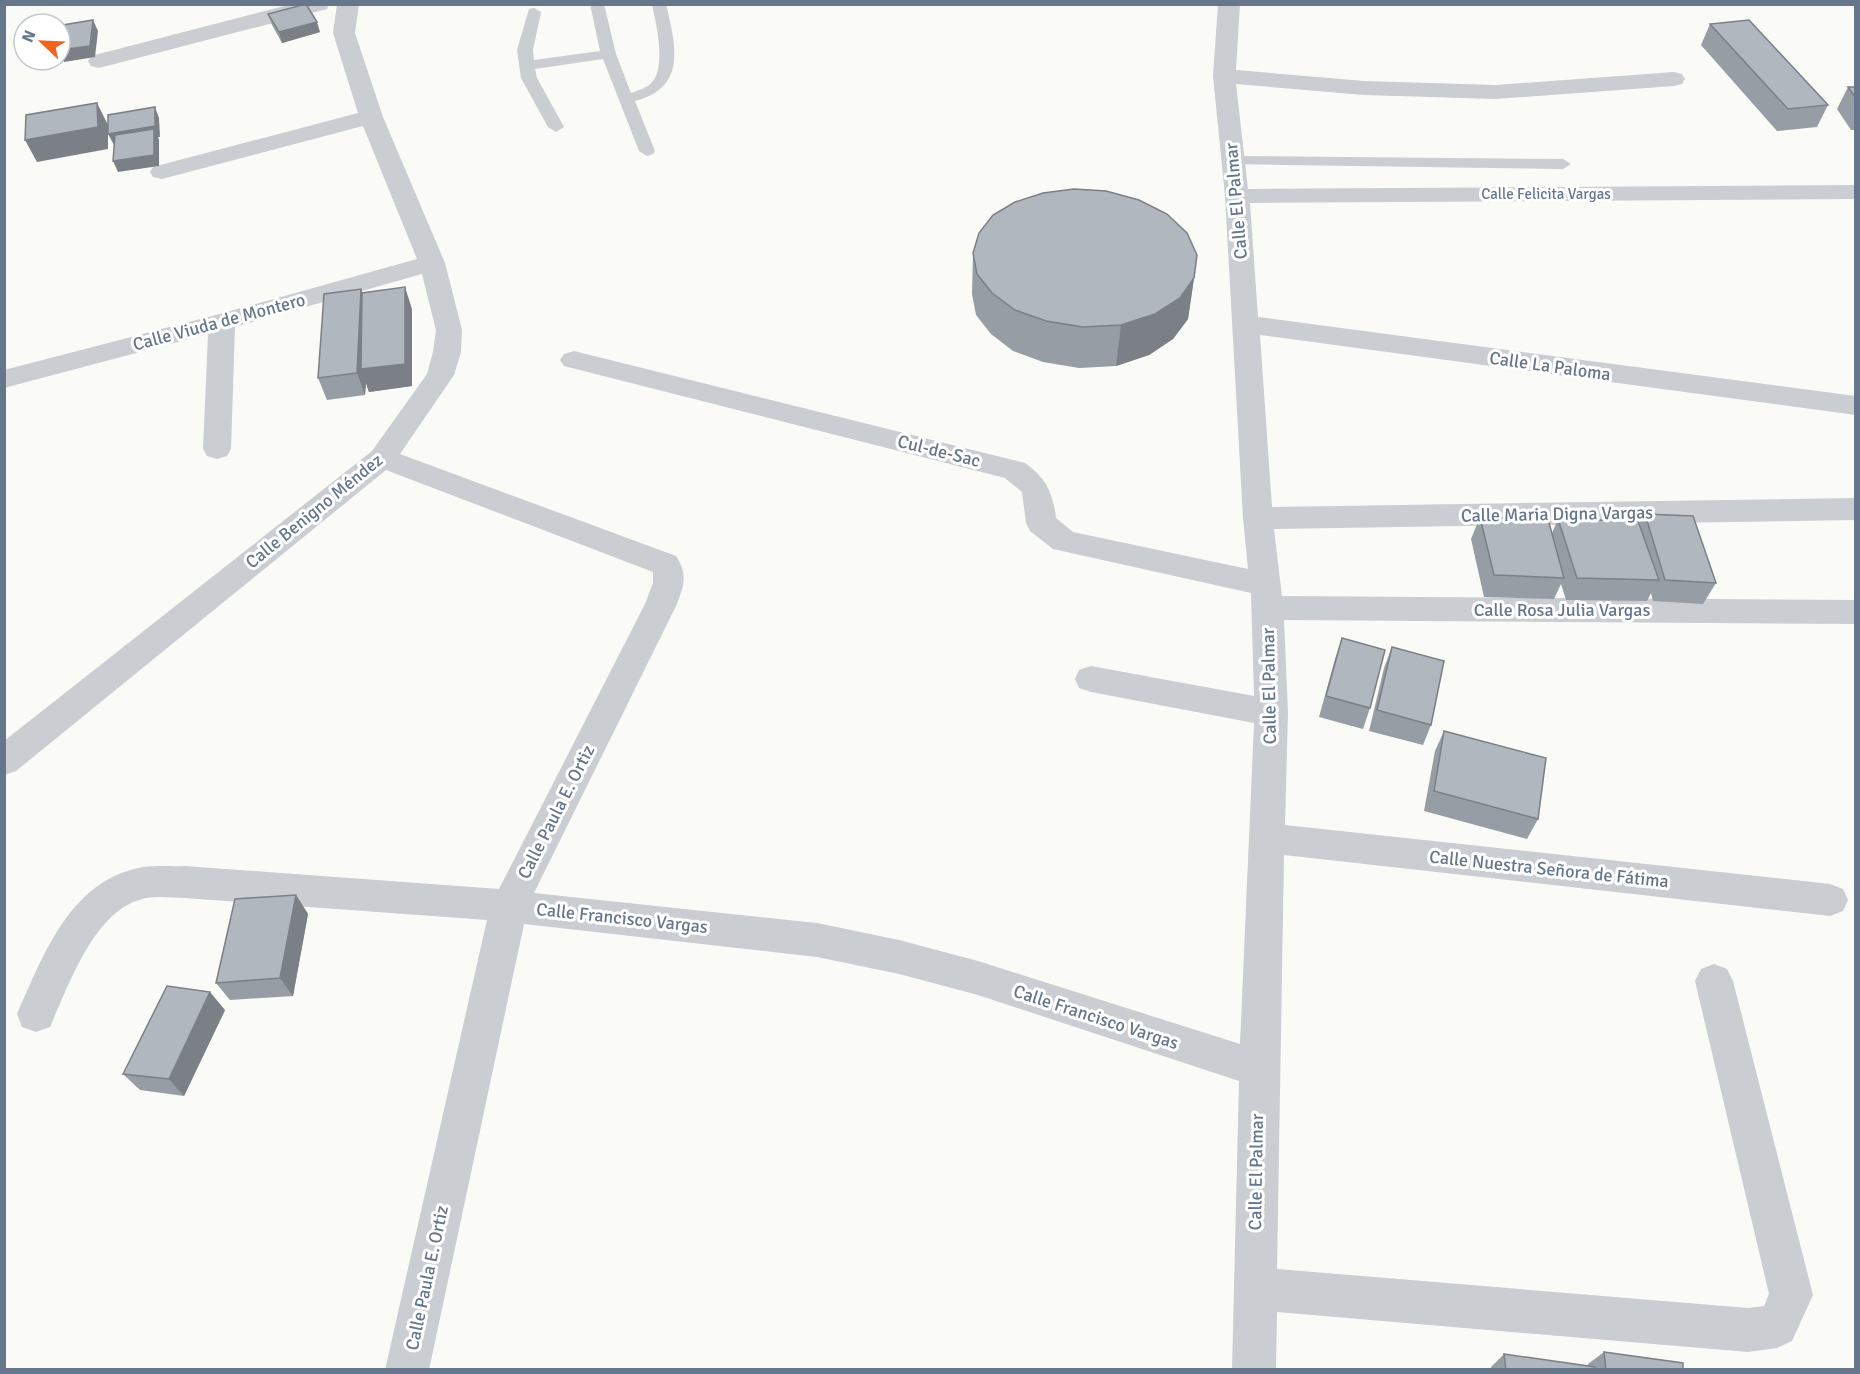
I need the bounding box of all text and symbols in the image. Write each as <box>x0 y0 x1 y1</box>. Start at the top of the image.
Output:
north arrow <box>12 12 72 72</box>
text: N <box>18 27 40 46</box>
street label: Calle El Palmar <box>1220 141 1252 260</box>
street label: Calle Felicita Vargas <box>1481 185 1611 203</box>
street label: Calle Viuda de Montero <box>130 288 308 356</box>
street label: Calle La Paloma <box>1488 347 1612 385</box>
street label: Cul-de-Sac <box>895 430 983 472</box>
street label: Calle Benigno Méndez <box>241 449 387 573</box>
street label: Calle Maria Digna Vargas <box>1461 501 1653 527</box>
street label: Calle Rosa Julia Vargas <box>1474 599 1650 621</box>
street label: Calle El Palmar <box>1257 627 1281 745</box>
street label: Calle Paula E. Ortiz <box>513 741 599 883</box>
street label: Calle Nuestra Señora de Fátima <box>1428 845 1670 893</box>
street label: Calle Francisco Vargas <box>535 898 709 938</box>
street label: Calle Francisco Vargas <box>1011 980 1181 1054</box>
street label: Calle El Palmar <box>1244 1113 1268 1231</box>
street label: Calle Paula E. Ortiz <box>401 1204 453 1352</box>

